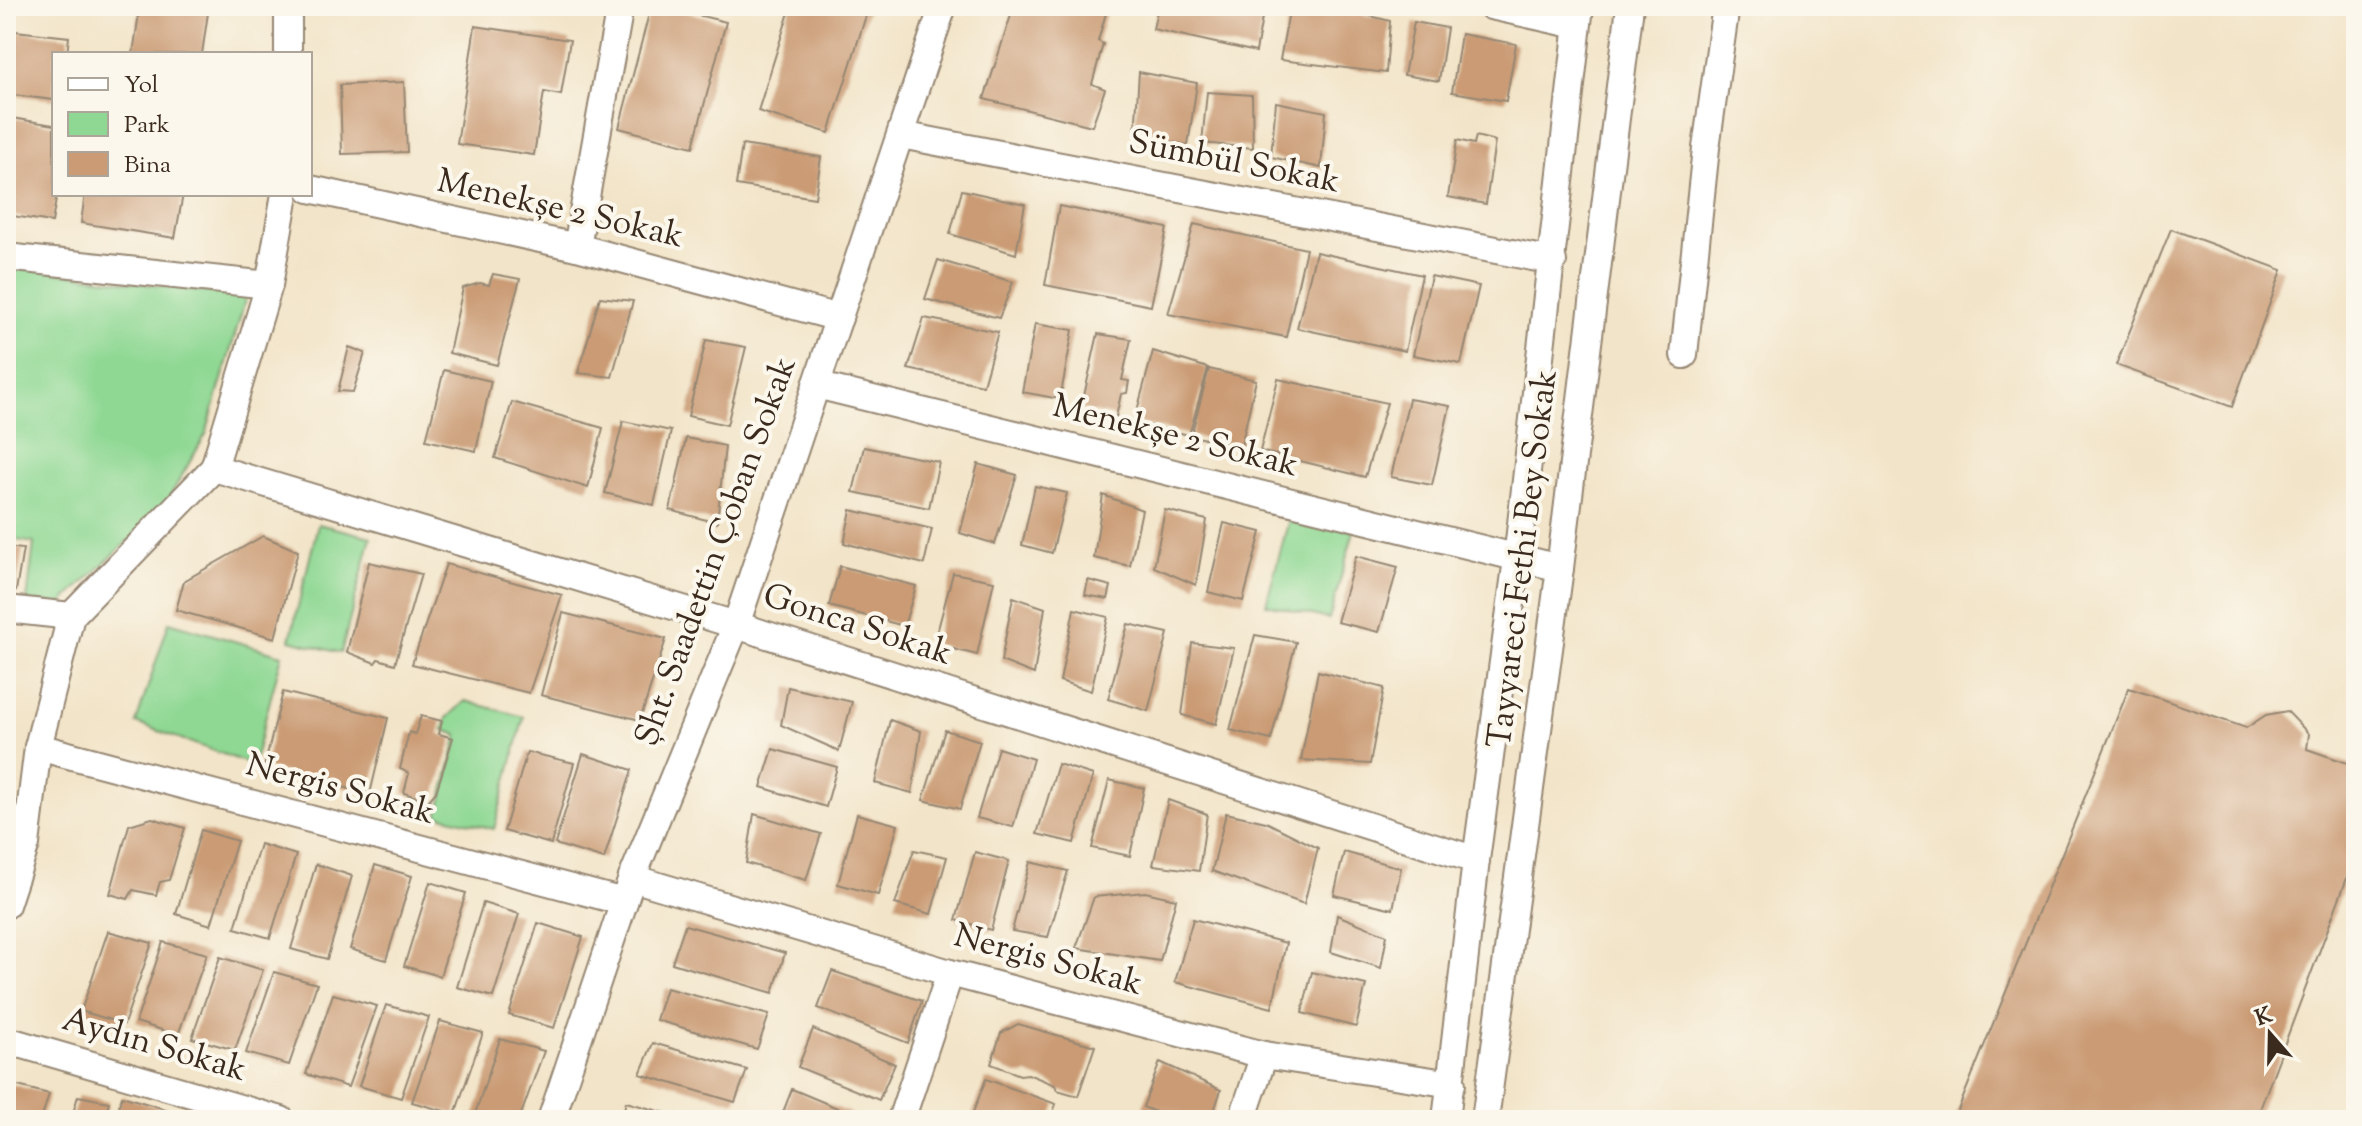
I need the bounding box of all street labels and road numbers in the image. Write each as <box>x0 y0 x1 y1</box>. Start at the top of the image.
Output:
street label: Sümbül Sokak <box>1124 119 1344 207</box>
street label: Menekşe 2 Sokak <box>432 158 688 262</box>
street label: Şht. Saadettin Çoban Sokak <box>624 351 810 753</box>
street label: Tayyareci Fethi Bey Sokak <box>1476 367 1572 751</box>
street label: Menekşe 2 Sokak <box>1047 383 1303 491</box>
street label: Gonca Sokak <box>756 572 958 680</box>
street label: Nergis Sokak <box>240 741 440 839</box>
street label: Nergis Sokak <box>948 912 1148 1010</box>
street label: Aydın Sokak <box>56 996 252 1096</box>

